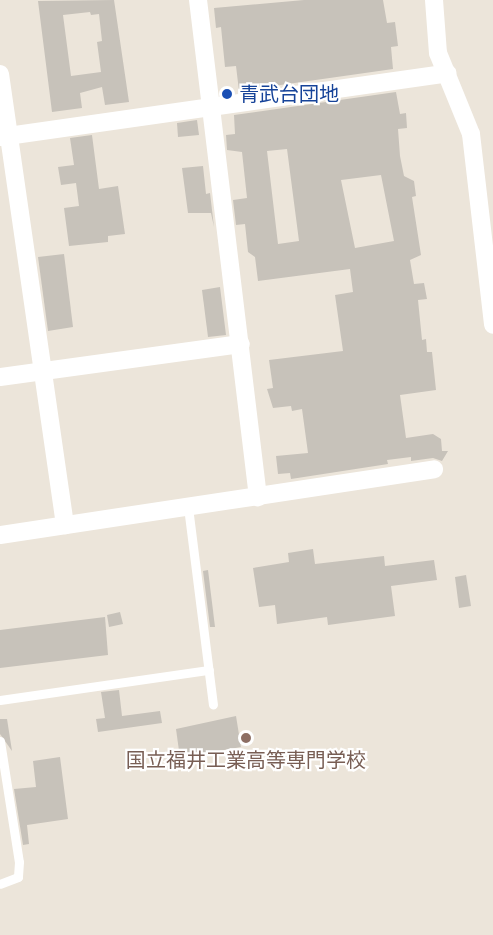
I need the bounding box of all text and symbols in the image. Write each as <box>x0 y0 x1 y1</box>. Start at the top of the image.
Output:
place label: 青武台団地 <box>239 82 339 106</box>
marker: 青武台団地 <box>220 87 234 101</box>
marker: 国立福井工業高等専門学校 <box>239 731 253 745</box>
place label: 国立福井工業高等専門学校 <box>126 748 366 772</box>

